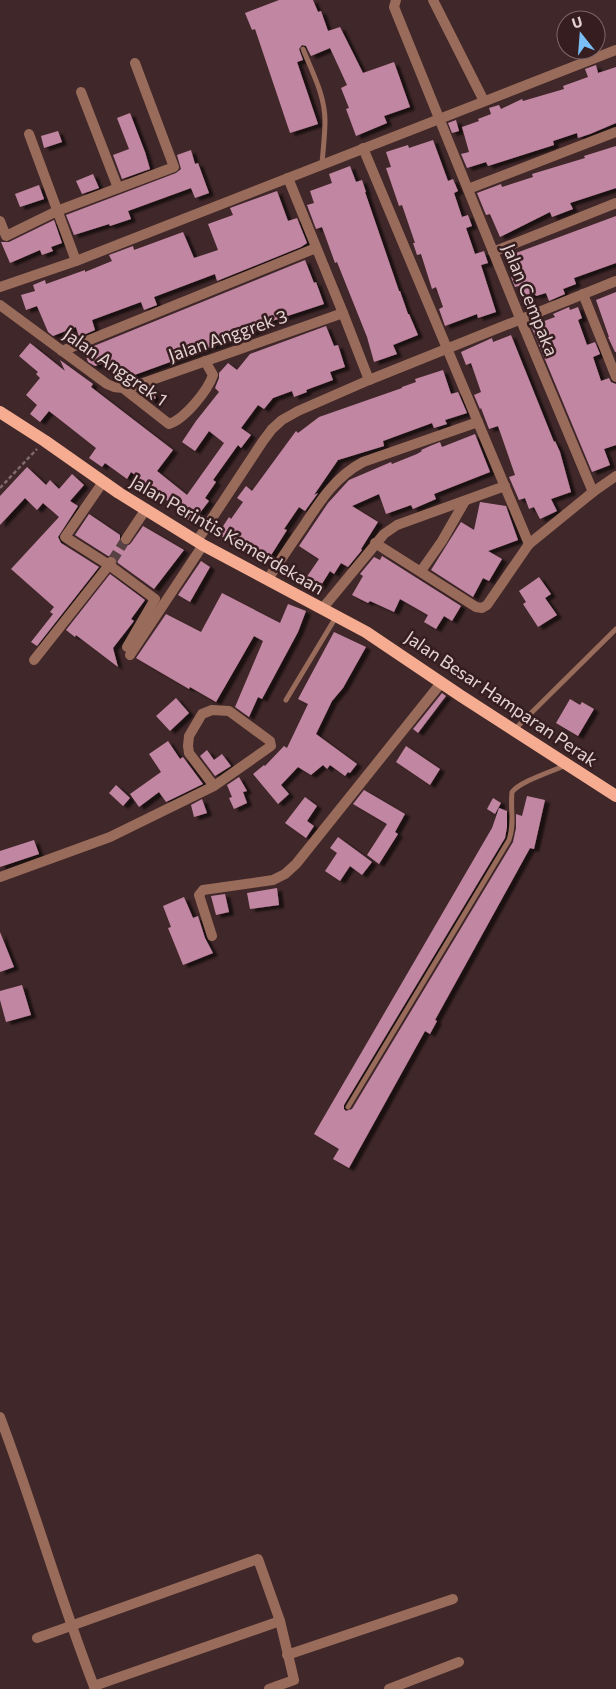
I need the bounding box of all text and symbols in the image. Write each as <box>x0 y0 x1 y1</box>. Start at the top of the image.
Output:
north arrow <box>556 10 606 60</box>
text: U <box>570 12 584 32</box>
street label: Jalan Cempaka <box>498 240 563 359</box>
street label: Jalan Anggrek 3 <box>165 304 290 366</box>
street label: Jalan Anggrek 1 <box>59 322 172 410</box>
street label: Jalan Perintis Kemerdekaan <box>127 469 328 599</box>
street label: Jalan Besar Hamparan Perak <box>401 626 602 771</box>

